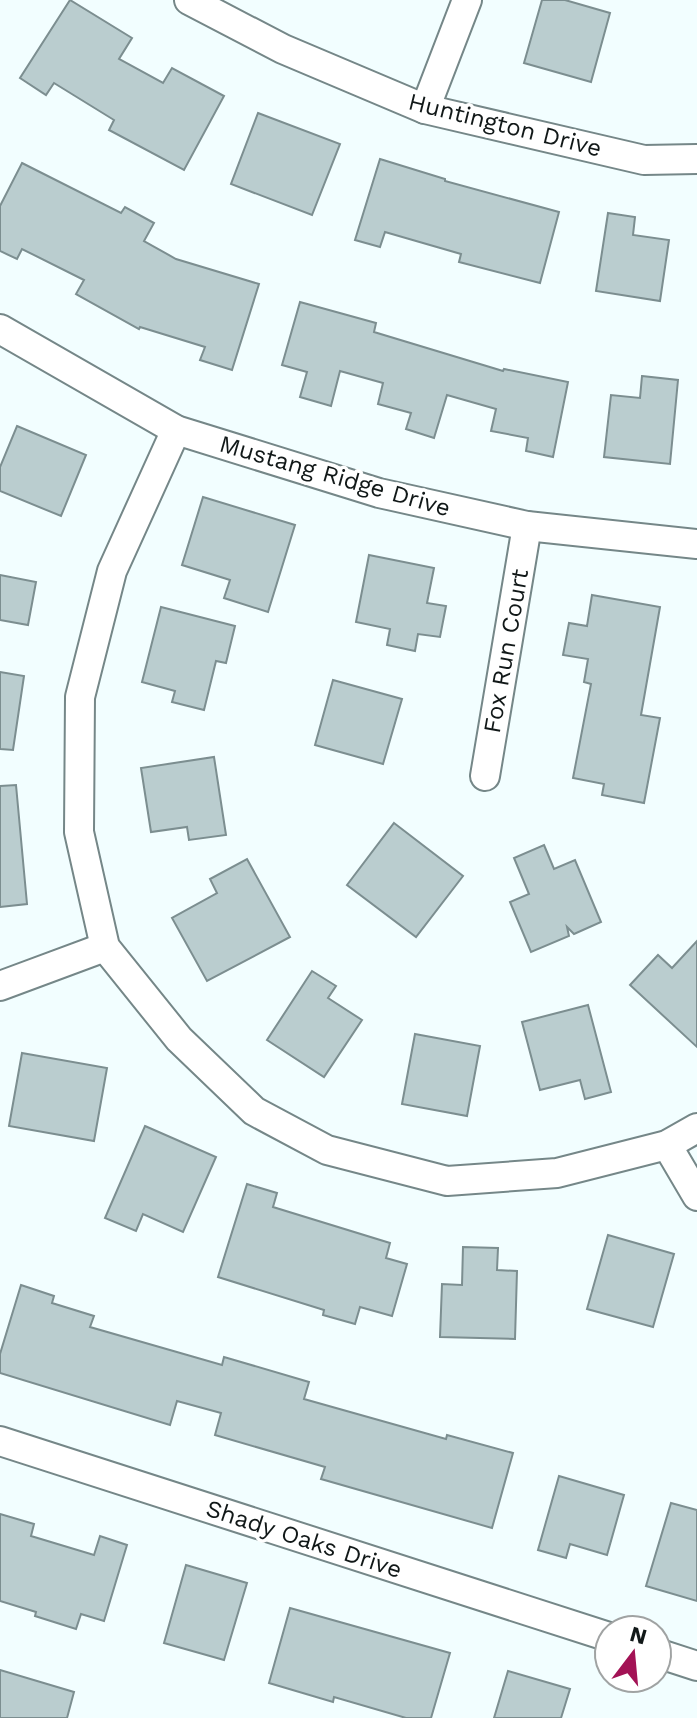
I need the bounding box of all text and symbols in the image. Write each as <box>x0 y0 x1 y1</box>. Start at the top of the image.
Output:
street label: Huntington Drive <box>405 87 605 163</box>
street label: Mustang Ridge Drive <box>216 430 454 522</box>
street label: Fox Run Court <box>478 567 534 735</box>
street label: Shady Oaks Drive <box>203 1494 405 1584</box>
north arrow <box>593 1614 673 1694</box>
text: N <box>627 1621 650 1650</box>

